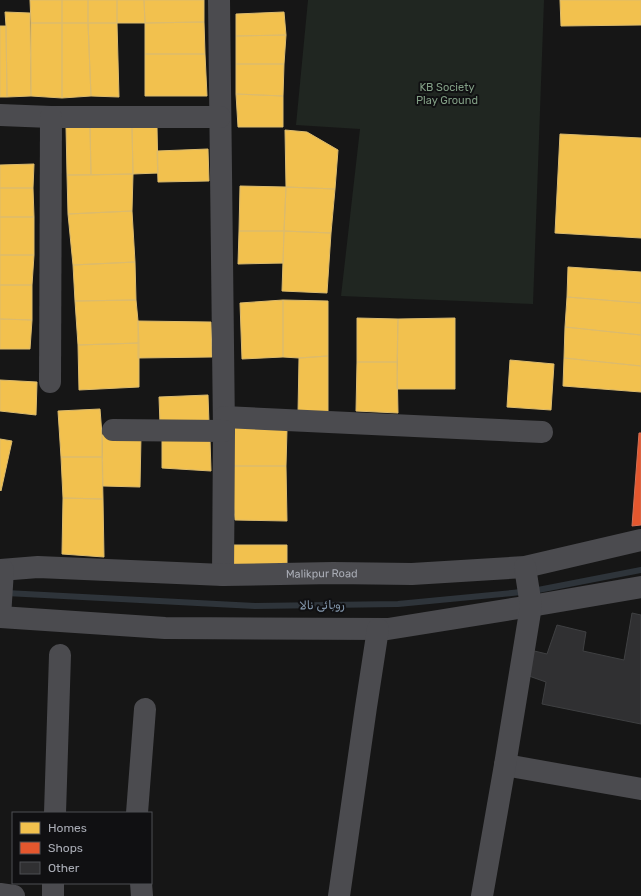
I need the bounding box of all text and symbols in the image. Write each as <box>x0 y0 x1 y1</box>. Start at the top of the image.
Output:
park label: KB Society Play Ground <box>416 81 478 107</box>
street label: Malikpur Road <box>286 566 358 580</box>
water label: روہائی نالا <box>299 598 345 613</box>
legend <box>12 812 152 884</box>
text: Homes <box>48 821 87 835</box>
text: Shops <box>48 841 83 855</box>
text: Other <box>48 861 80 875</box>

